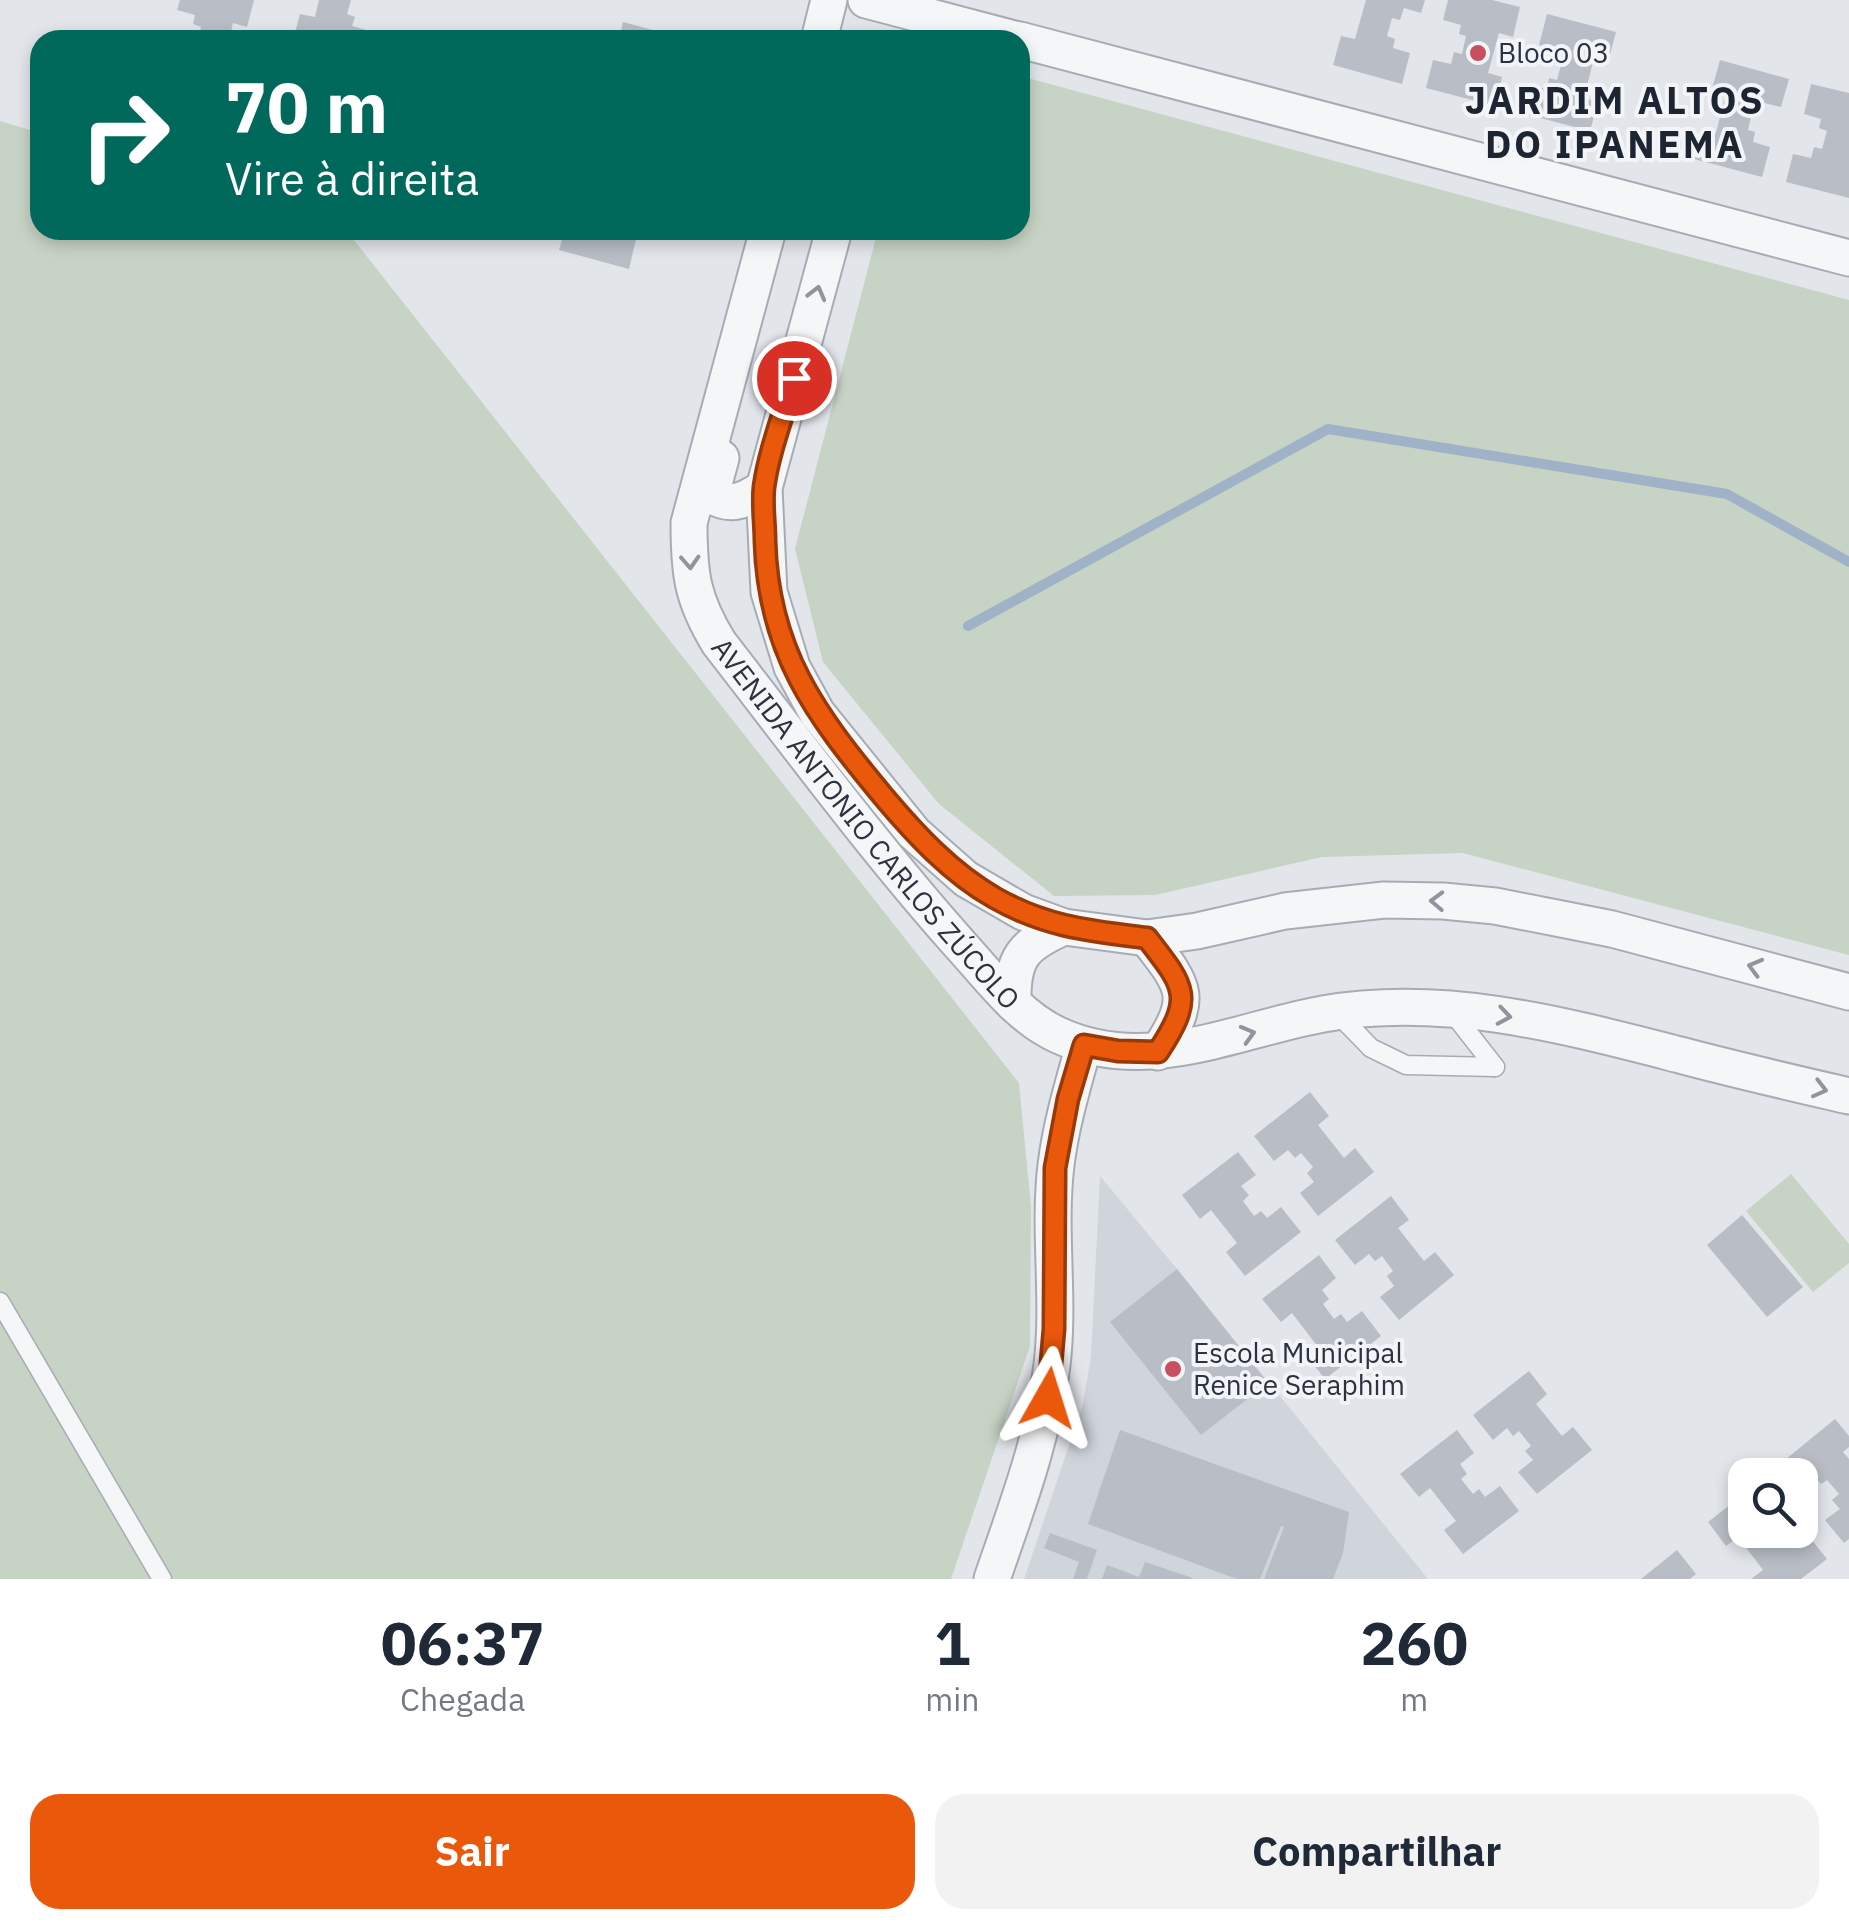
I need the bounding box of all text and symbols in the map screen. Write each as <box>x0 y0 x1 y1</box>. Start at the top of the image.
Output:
place label: Bloco 03 <box>1498 34 1609 71</box>
marker: Bloco 03 <box>1467 42 1489 64</box>
text: 70 m <box>225 61 388 152</box>
icon: right <box>60 70 190 200</box>
district label: JARDIM ALTOS DO IPANEMA <box>1465 75 1765 168</box>
text: Vire à direita <box>225 149 479 207</box>
one-way arrow <box>806 285 827 302</box>
pin <box>752 336 837 421</box>
icon: arrive <box>767 351 822 406</box>
one-way arrow <box>679 554 700 570</box>
street label: AVENIDA ANTONIO CARLOS ZÚCOLO <box>704 630 1028 1017</box>
one-way arrow <box>1429 891 1445 912</box>
one-way arrow <box>1747 957 1764 978</box>
one-way arrow <box>1495 1004 1512 1025</box>
one-way arrow <box>1239 1025 1256 1046</box>
one-way arrow <box>1811 1077 1828 1098</box>
place label: Escola Municipal Renice Seraphim <box>1193 1334 1405 1403</box>
position arrow <box>996 1346 1100 1450</box>
marker: Escola Municipal Renice Seraphim <box>1162 1358 1184 1380</box>
map controls <box>1728 1458 1818 1548</box>
button: search <box>1728 1458 1818 1548</box>
text: 06:37 <box>381 1603 545 1682</box>
text: 1 <box>934 1603 970 1682</box>
text: 260 <box>1360 1603 1468 1682</box>
text: Chegada <box>400 1678 525 1720</box>
text: min <box>925 1678 979 1720</box>
text: m <box>1400 1678 1428 1720</box>
button: Sair <box>30 1794 915 1909</box>
button: Compartilhar <box>935 1794 1819 1909</box>

